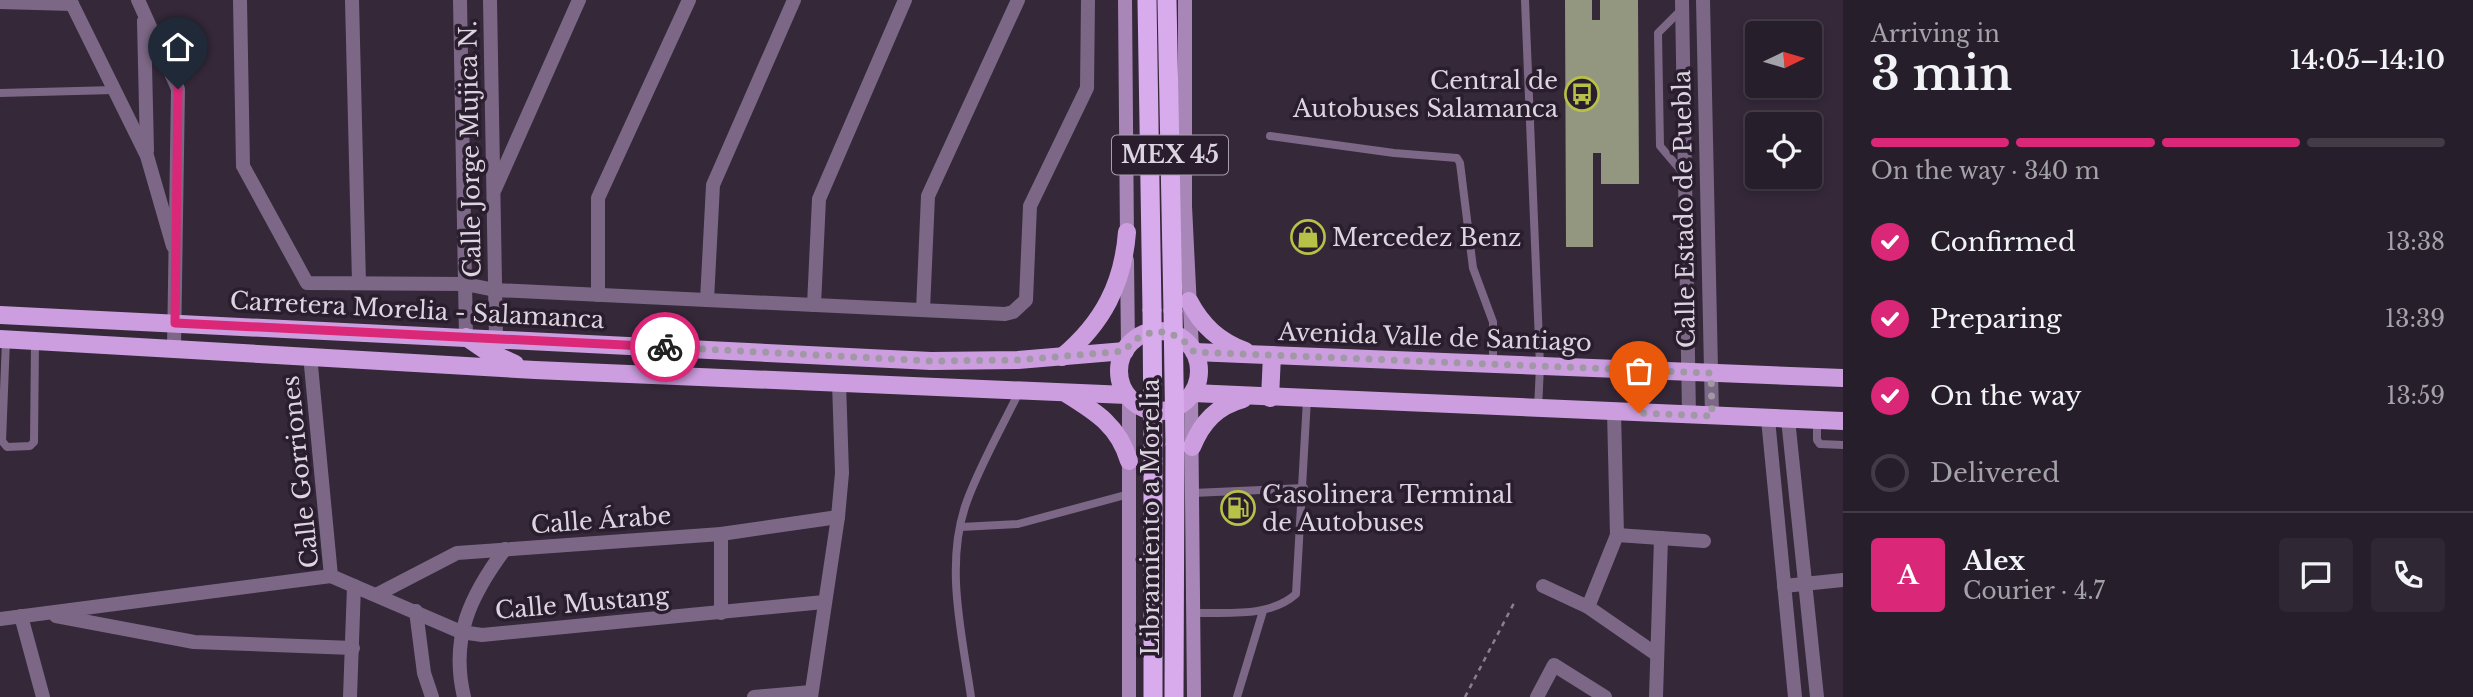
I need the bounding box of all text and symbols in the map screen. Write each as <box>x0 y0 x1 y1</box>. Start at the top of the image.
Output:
pin <box>148 17 208 89</box>
street label: Calle Jorge Mujica N. <box>453 20 487 278</box>
text: Arriving in <box>1871 20 2000 48</box>
north arrow <box>1745 21 1822 98</box>
map controls <box>1745 21 1822 189</box>
icon: home <box>159 28 197 66</box>
text: 14:05–14:10 <box>2290 44 2445 76</box>
text: 3 min <box>1871 45 2012 102</box>
place label: Central de Autobuses Salamanca <box>1292 66 1559 123</box>
street label: Calle Estado de Puebla <box>1667 69 1701 348</box>
bus stop icon: Central de Autobuses Salamanca <box>1563 75 1601 113</box>
button: locate <box>1745 112 1822 189</box>
road number: MEX 45 <box>1112 136 1228 174</box>
text: On the way · 340 m <box>1871 157 2100 185</box>
shop icon: Mercedez Benz <box>1289 218 1327 256</box>
place label: Mercedez Benz <box>1332 223 1521 252</box>
icon: check <box>1871 223 1909 261</box>
text: Confirmed <box>1930 226 2075 258</box>
text: 13:38 <box>2386 228 2445 256</box>
street label: Carretera Morelia - Salamanca <box>229 286 606 334</box>
icon: check <box>1871 300 1909 338</box>
text: Preparing <box>1930 303 2062 335</box>
text: 13:39 <box>2385 305 2445 333</box>
courier <box>630 312 700 382</box>
street label: Avenida Valle de Santiago <box>1277 317 1592 357</box>
icon: bike <box>646 328 684 366</box>
pin <box>1609 341 1669 413</box>
icon: bag <box>1620 352 1658 390</box>
street label: Calle Gorriones <box>275 374 325 570</box>
icon: check <box>1871 377 1909 415</box>
street label: Libramiento a Morelia <box>1136 378 1165 656</box>
text: On the way <box>1930 380 2082 412</box>
text: 13:59 <box>2386 382 2445 410</box>
text: Delivered <box>1930 457 2060 489</box>
place label: Gasolinera Terminal de Autobuses <box>1262 480 1513 537</box>
fuel station icon: Gasolinera Terminal de Autobuses <box>1219 489 1257 527</box>
street label: Calle Árabe <box>530 501 672 539</box>
button: chat <box>2279 538 2353 612</box>
button: phone <box>2371 538 2445 612</box>
text: Alex <box>1963 545 2025 577</box>
text: A <box>1897 559 1919 591</box>
text: Courier · 4.7 <box>1963 577 2105 605</box>
street label: Calle Mustang <box>494 581 671 625</box>

